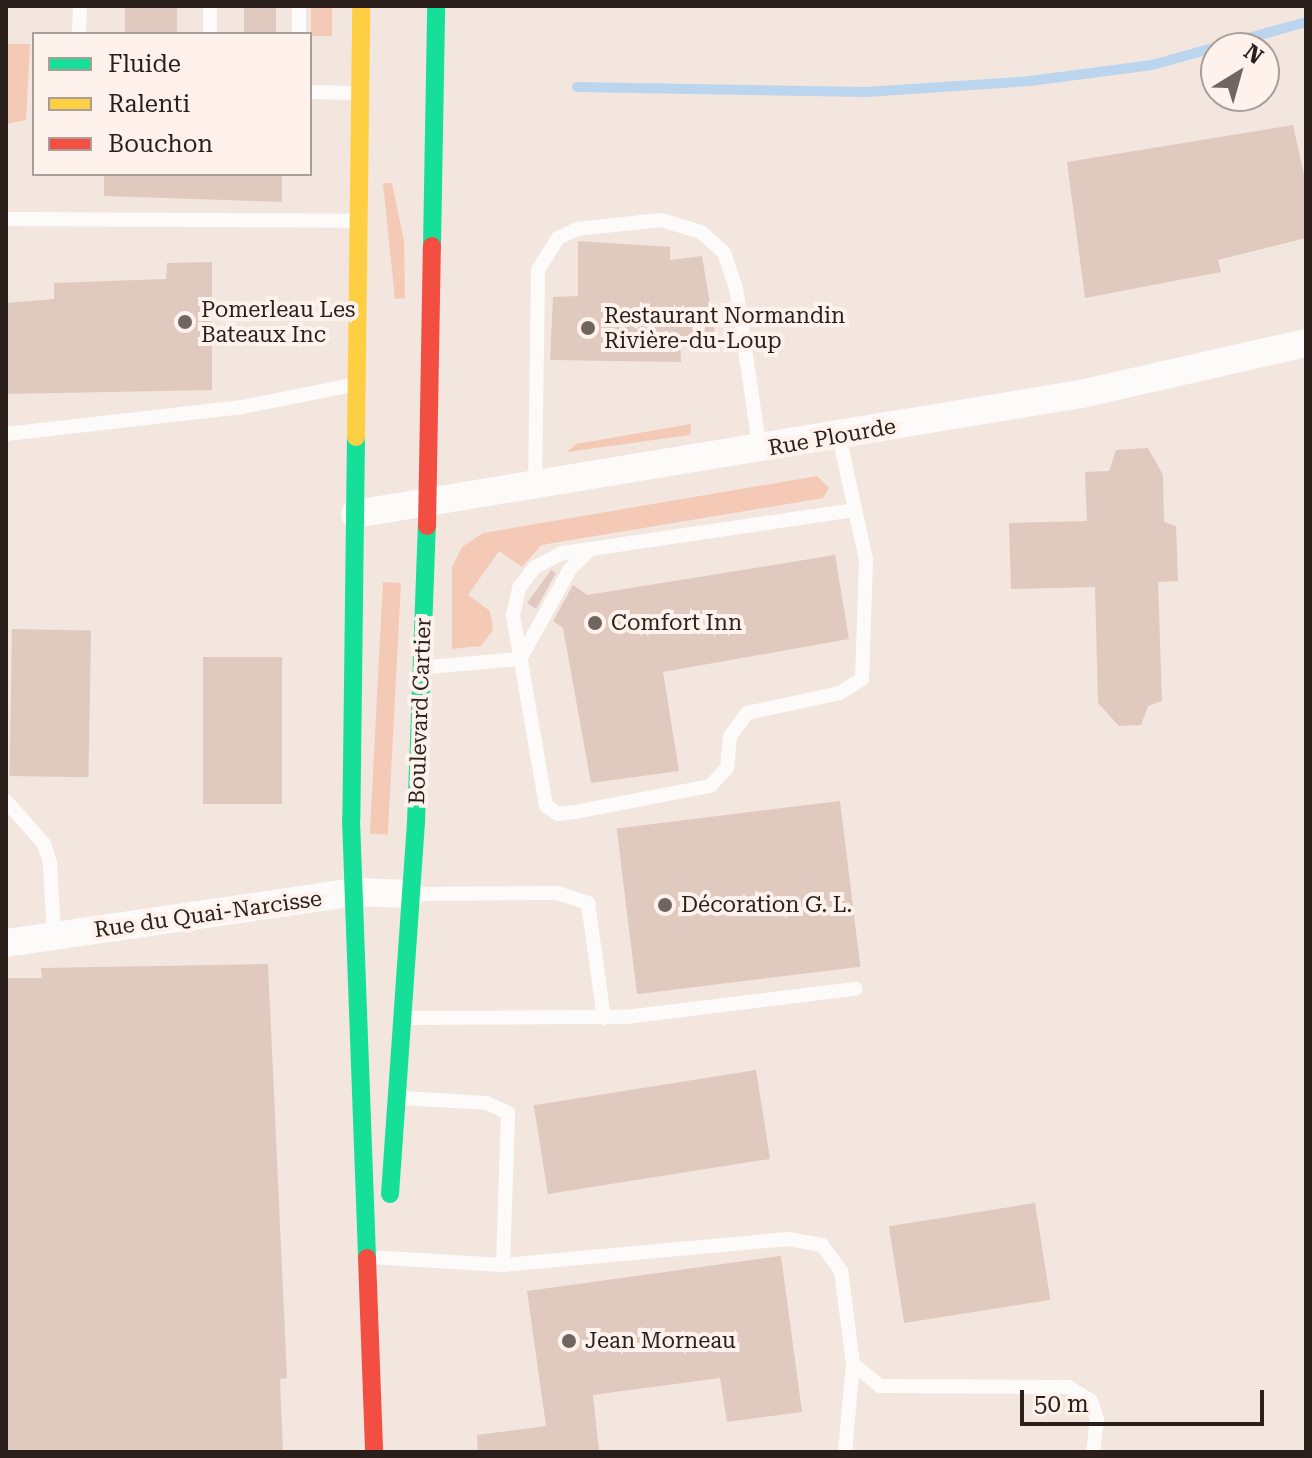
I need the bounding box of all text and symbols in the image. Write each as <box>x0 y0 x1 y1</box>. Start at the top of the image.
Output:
legend <box>32 32 312 176</box>
north arrow <box>1200 32 1280 112</box>
text: N <box>1239 39 1268 69</box>
text: Fluide <box>108 50 181 78</box>
text: Ralenti <box>108 90 190 118</box>
text: Bouchon <box>108 130 213 158</box>
place label: Pomerleau Les Bateaux Inc <box>201 296 355 348</box>
place label: Restaurant Normandin Rivière-du-Loup <box>604 302 845 354</box>
marker: Pomerleau Les Bateaux Inc <box>176 313 194 331</box>
marker: Restaurant Normandin Rivière-du-Loup <box>579 319 597 337</box>
street label: Rue Plourde <box>766 413 898 461</box>
place label: Comfort Inn <box>611 610 742 636</box>
marker: Comfort Inn <box>586 614 604 632</box>
street label: Boulevard Cartier <box>404 617 436 805</box>
street label: Rue du Quai-Narcisse <box>92 885 324 943</box>
place label: Décoration G. L. <box>681 892 852 918</box>
marker: Décoration G. L. <box>656 896 674 914</box>
place label: Jean Morneau <box>585 1328 736 1354</box>
marker: Jean Morneau <box>560 1332 578 1350</box>
scale bar <box>1024 1374 1268 1424</box>
text: 50 m <box>1034 1390 1089 1418</box>

